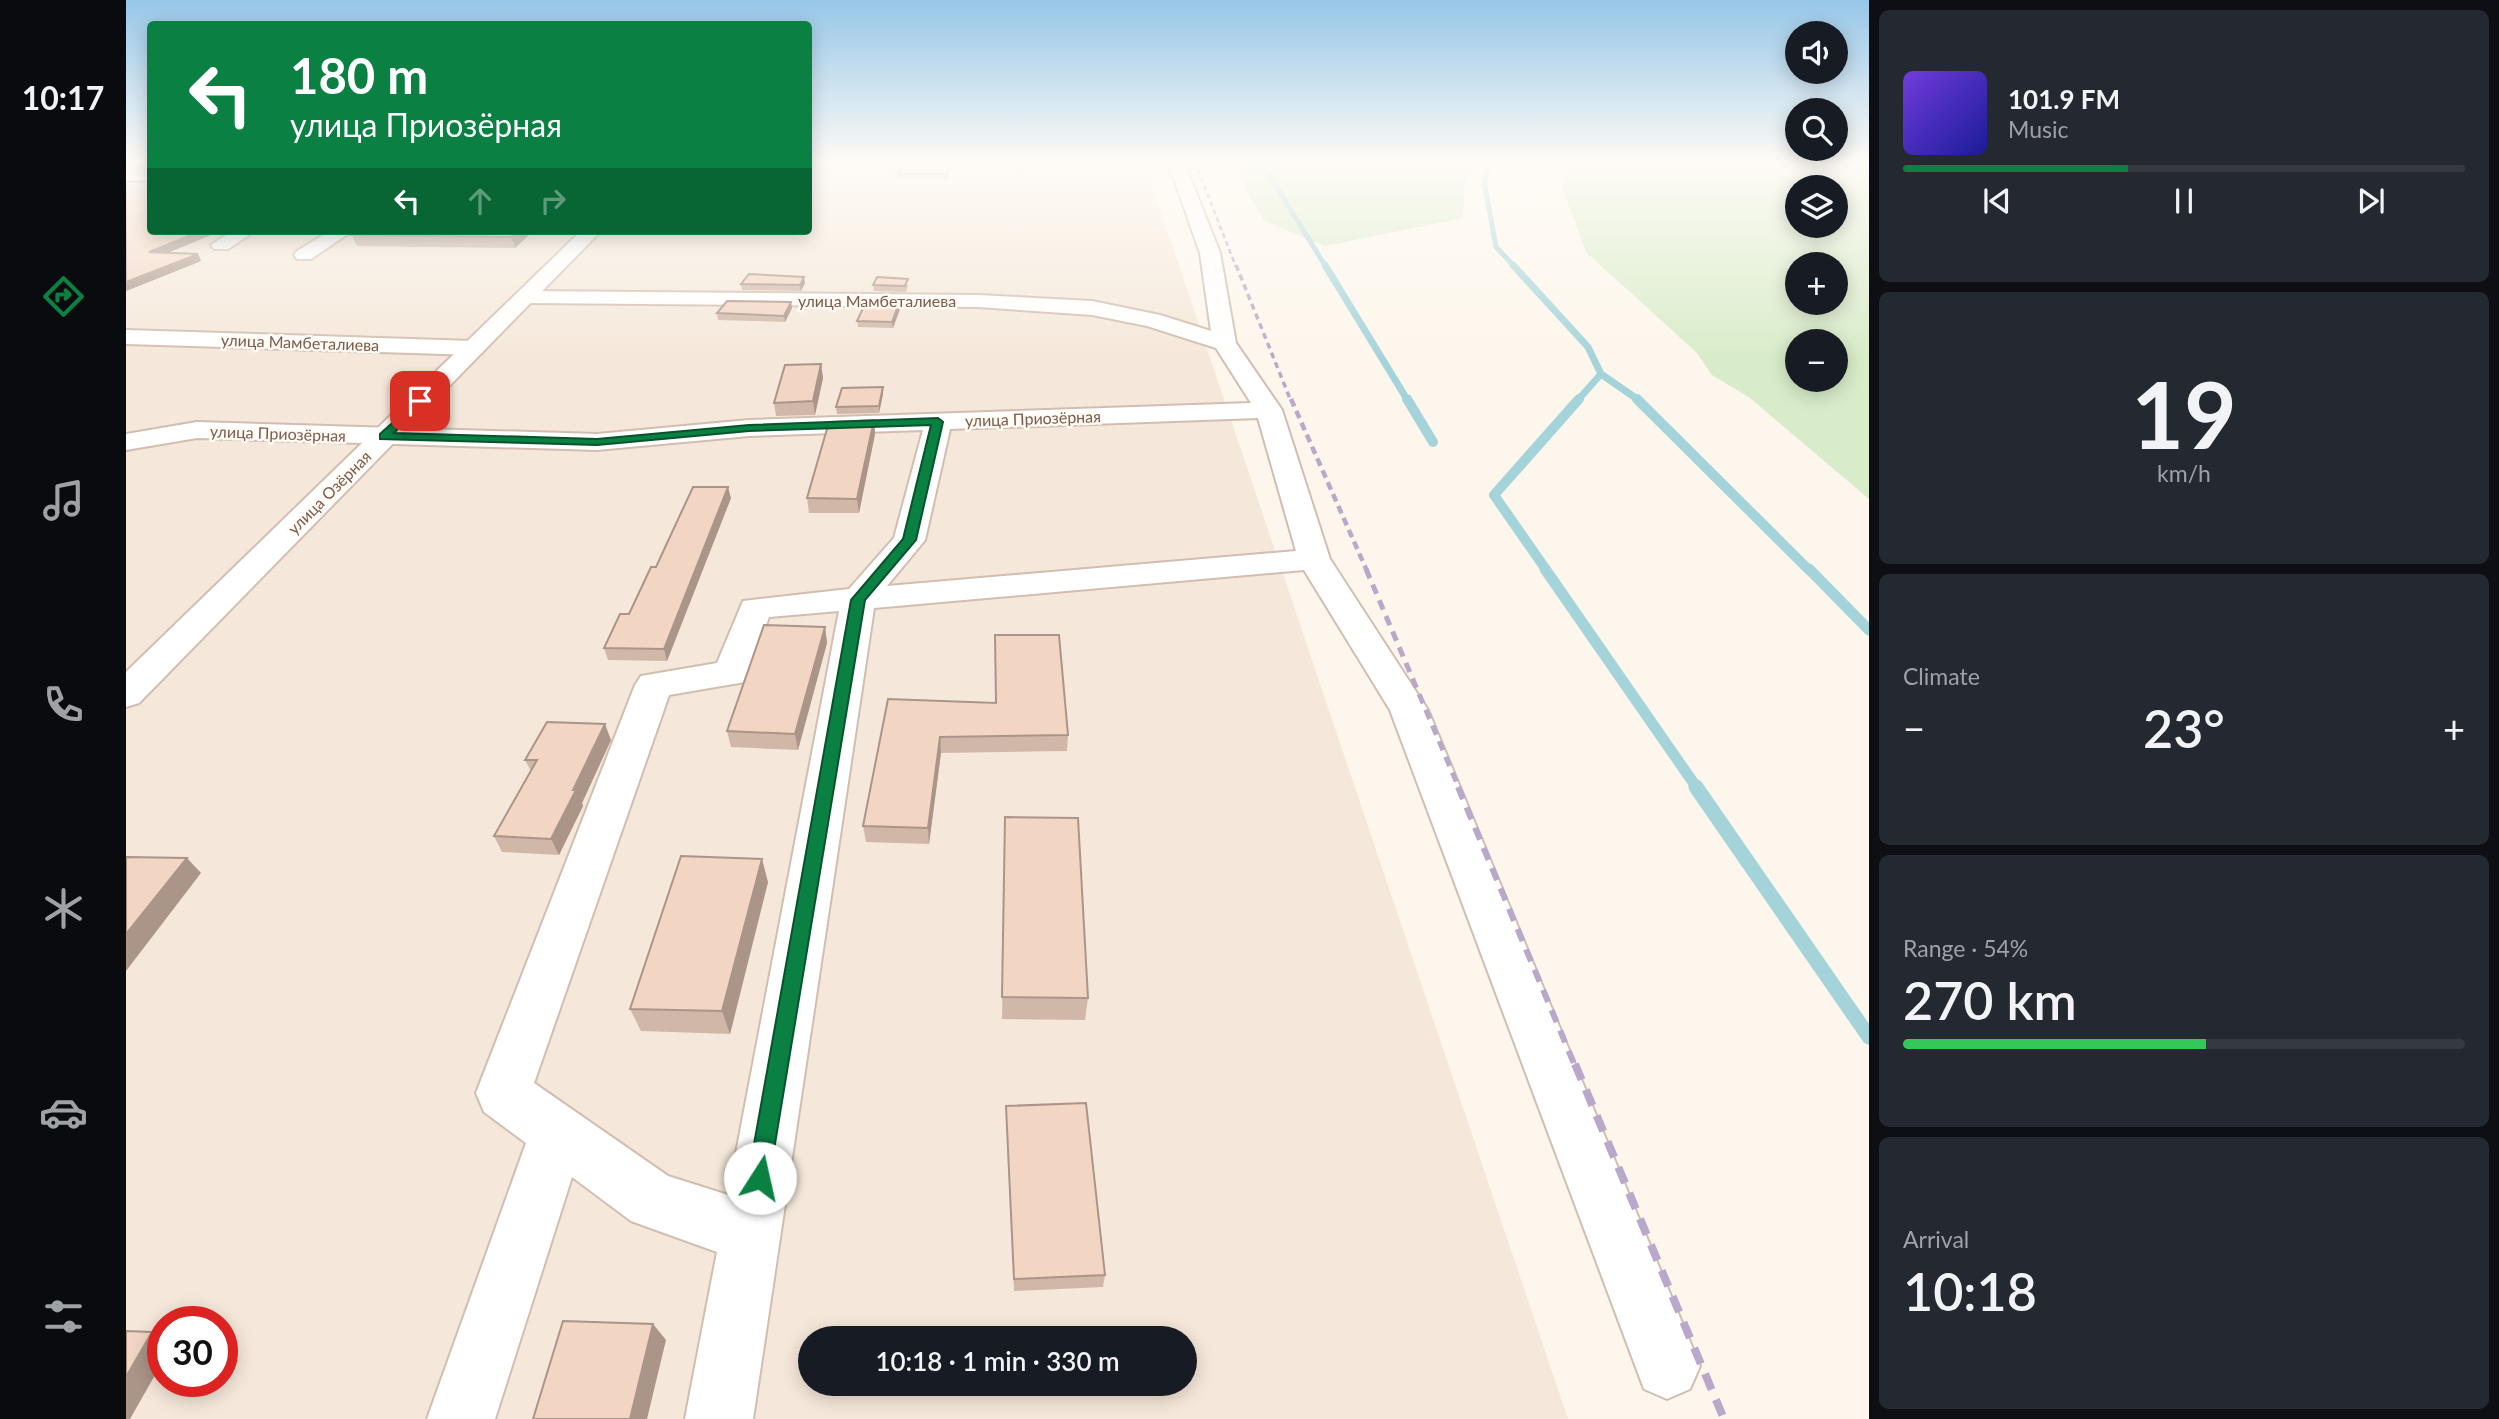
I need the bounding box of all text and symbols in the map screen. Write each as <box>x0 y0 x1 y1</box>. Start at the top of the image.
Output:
map controls <box>1785 21 1848 392</box>
button: sound <box>1785 21 1848 84</box>
text: 180 m <box>290 46 428 104</box>
icon: left <box>175 49 266 140</box>
text: 10:17 <box>22 78 104 117</box>
text: 101.9 FM <box>2008 83 2120 115</box>
button: search <box>1785 98 1848 161</box>
text: улица Приозёрная <box>290 105 562 144</box>
text: Music <box>2008 115 2068 143</box>
button: layers <box>1785 175 1848 238</box>
icon: left <box>388 182 426 220</box>
icon: ahead <box>461 182 499 220</box>
icon: right <box>534 182 572 220</box>
icon: previous <box>1978 182 2016 220</box>
icon: pause <box>2165 182 2203 220</box>
icon: next <box>2352 182 2390 220</box>
button: + <box>1785 252 1848 315</box>
icon: directions <box>39 272 88 321</box>
street label: улица Мамбеталиева <box>798 291 956 310</box>
button: − <box>1785 329 1848 392</box>
street label: улица Мамбеталиева <box>221 330 379 354</box>
text: 19 <box>2131 359 2237 468</box>
pin <box>390 371 450 431</box>
icon: arrive <box>401 382 439 420</box>
street label: улица Приозёрная <box>965 406 1101 430</box>
street label: улица Приозёрная <box>210 421 346 445</box>
street label: улица Озёрная <box>283 446 375 538</box>
text: km/h <box>2157 459 2211 487</box>
icon: music <box>39 476 88 525</box>
text: Climate <box>1903 662 1980 690</box>
icon: phone <box>39 680 88 729</box>
text: 23° <box>2143 697 2225 759</box>
text: − <box>1903 705 1925 751</box>
text: + <box>2443 705 2465 751</box>
icon: climate <box>39 884 88 933</box>
text: Range · 54% <box>1903 934 2028 962</box>
text: 270 km <box>1903 969 2077 1031</box>
icon: car <box>39 1088 88 1137</box>
position arrow <box>723 1141 797 1215</box>
text: Arrival <box>1903 1225 1969 1253</box>
text: 10:18 <box>1903 1260 2037 1322</box>
icon: filters <box>39 1292 88 1341</box>
speed limit sign: 30 <box>147 1306 238 1397</box>
text: 10:18 · 1 min · 330 m <box>875 1345 1120 1377</box>

